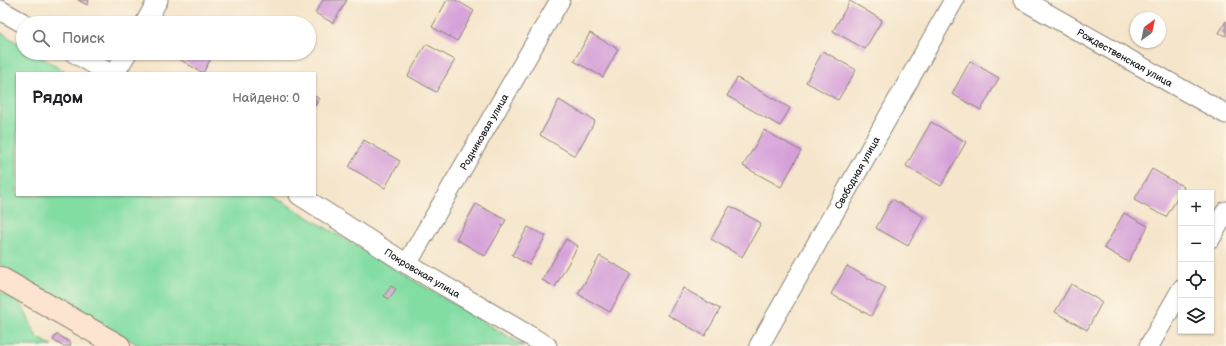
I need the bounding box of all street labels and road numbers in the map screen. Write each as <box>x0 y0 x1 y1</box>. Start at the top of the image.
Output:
street label: Рождественская улица <box>1074 26 1175 90</box>
street label: Родниковая улица <box>458 92 511 172</box>
street label: Свободная улица <box>832 135 883 212</box>
street label: Покровская улица <box>382 246 462 301</box>

